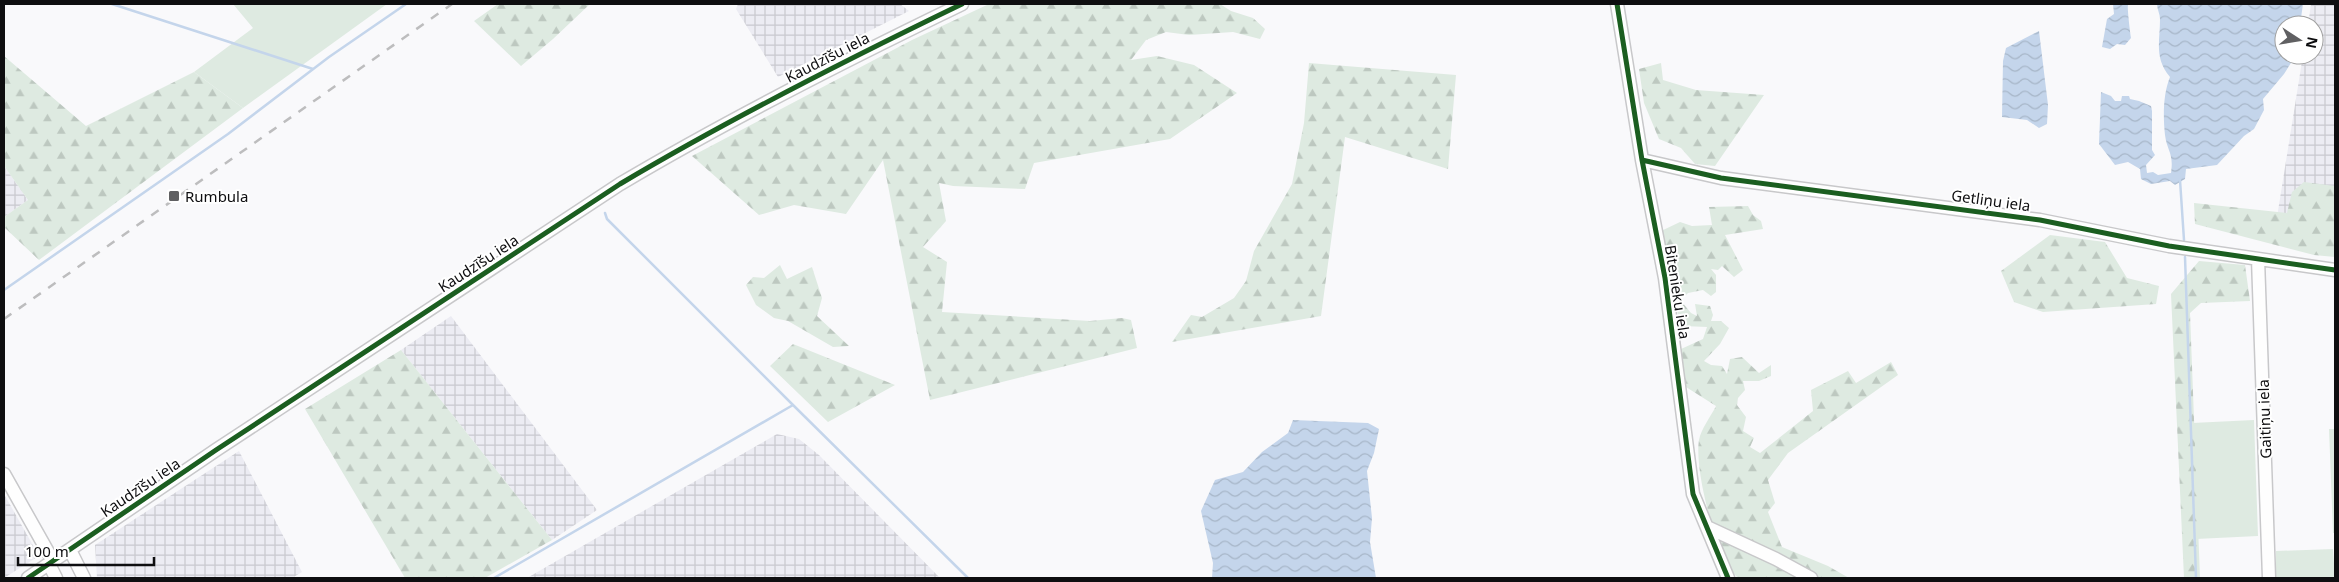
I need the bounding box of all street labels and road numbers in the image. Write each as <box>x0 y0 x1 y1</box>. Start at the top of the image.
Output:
street label: Kaudzīšu iela <box>781 27 873 87</box>
street label: Getliņu iela <box>1950 185 2032 215</box>
street label: Kaudzīšu iela <box>434 230 522 296</box>
street label: Bitenieku iela <box>1661 244 1695 340</box>
street label: Gaitiņu iela <box>2253 379 2275 459</box>
street label: Kaudzīšu iela <box>96 453 184 521</box>

